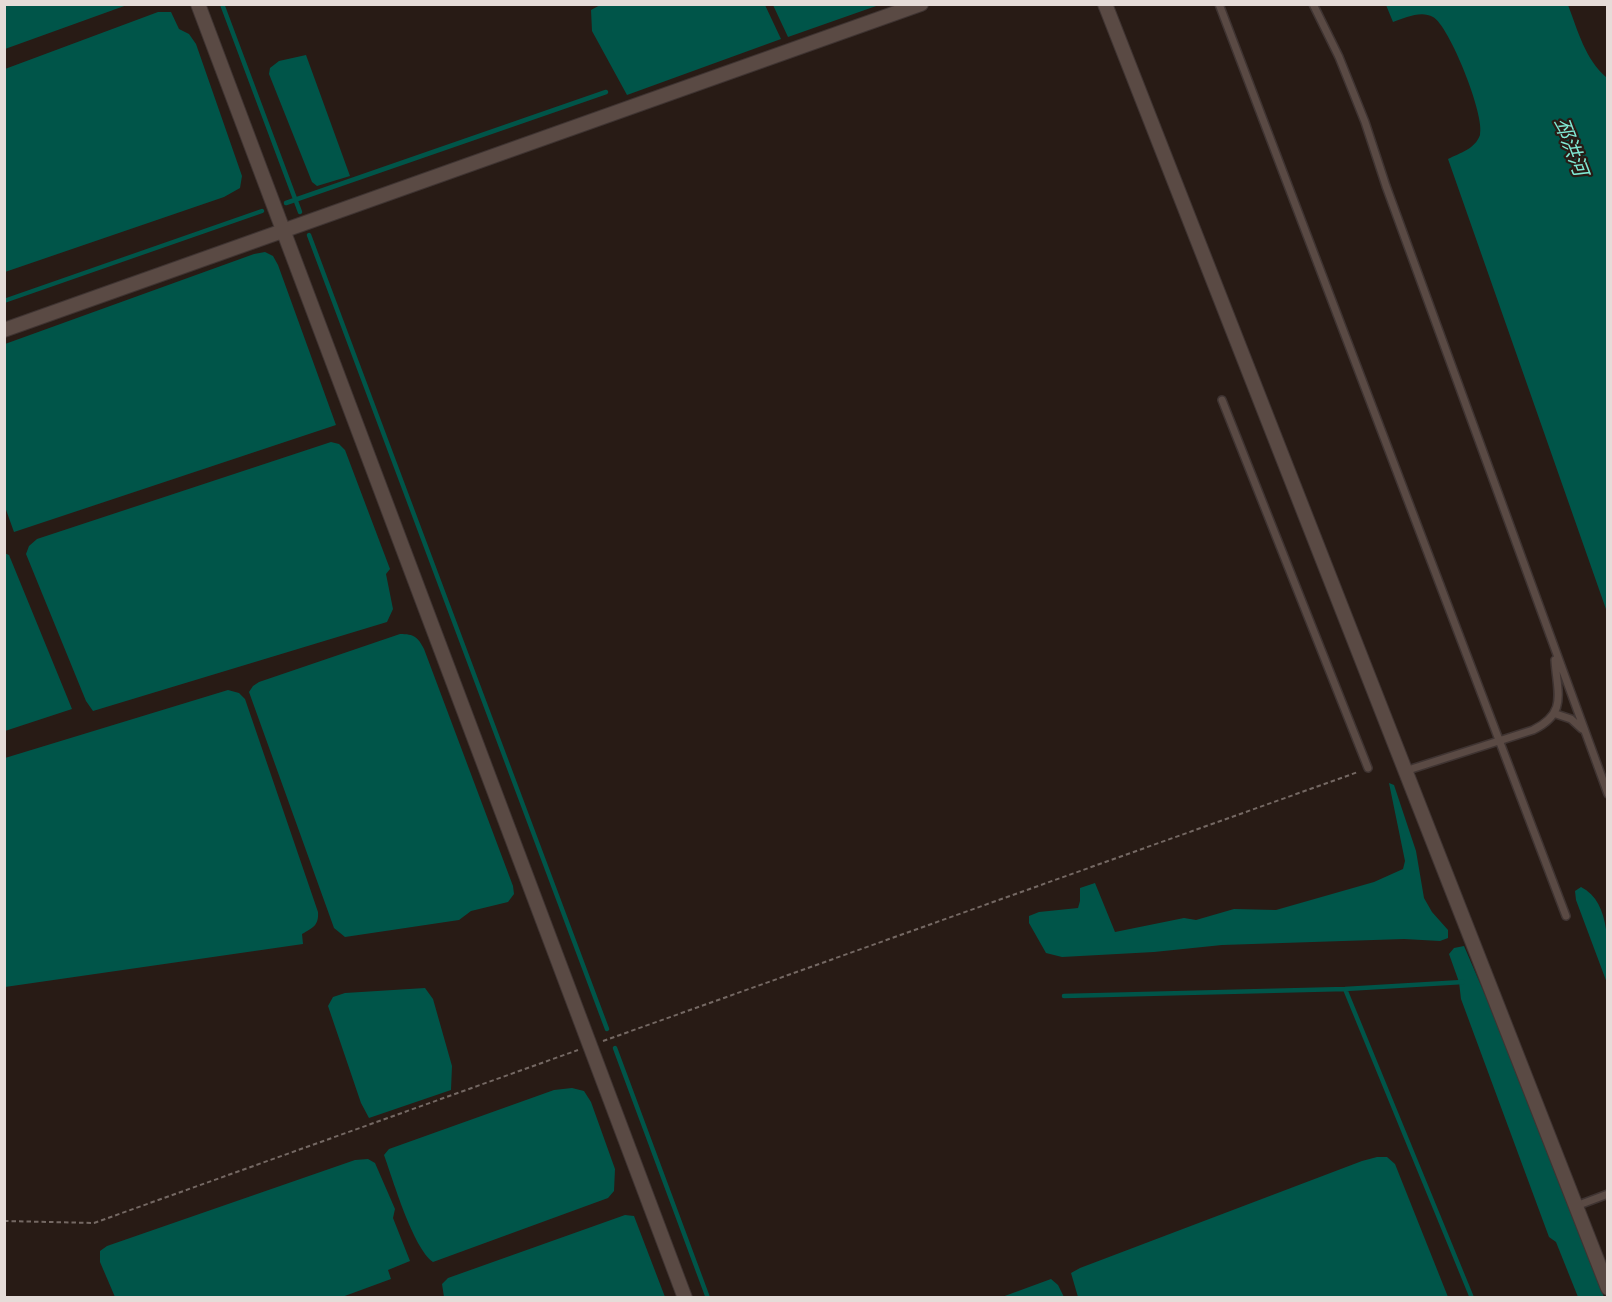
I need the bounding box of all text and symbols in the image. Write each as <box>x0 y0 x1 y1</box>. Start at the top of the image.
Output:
water label: 邳洪河 <box>1548 115 1592 179</box>

